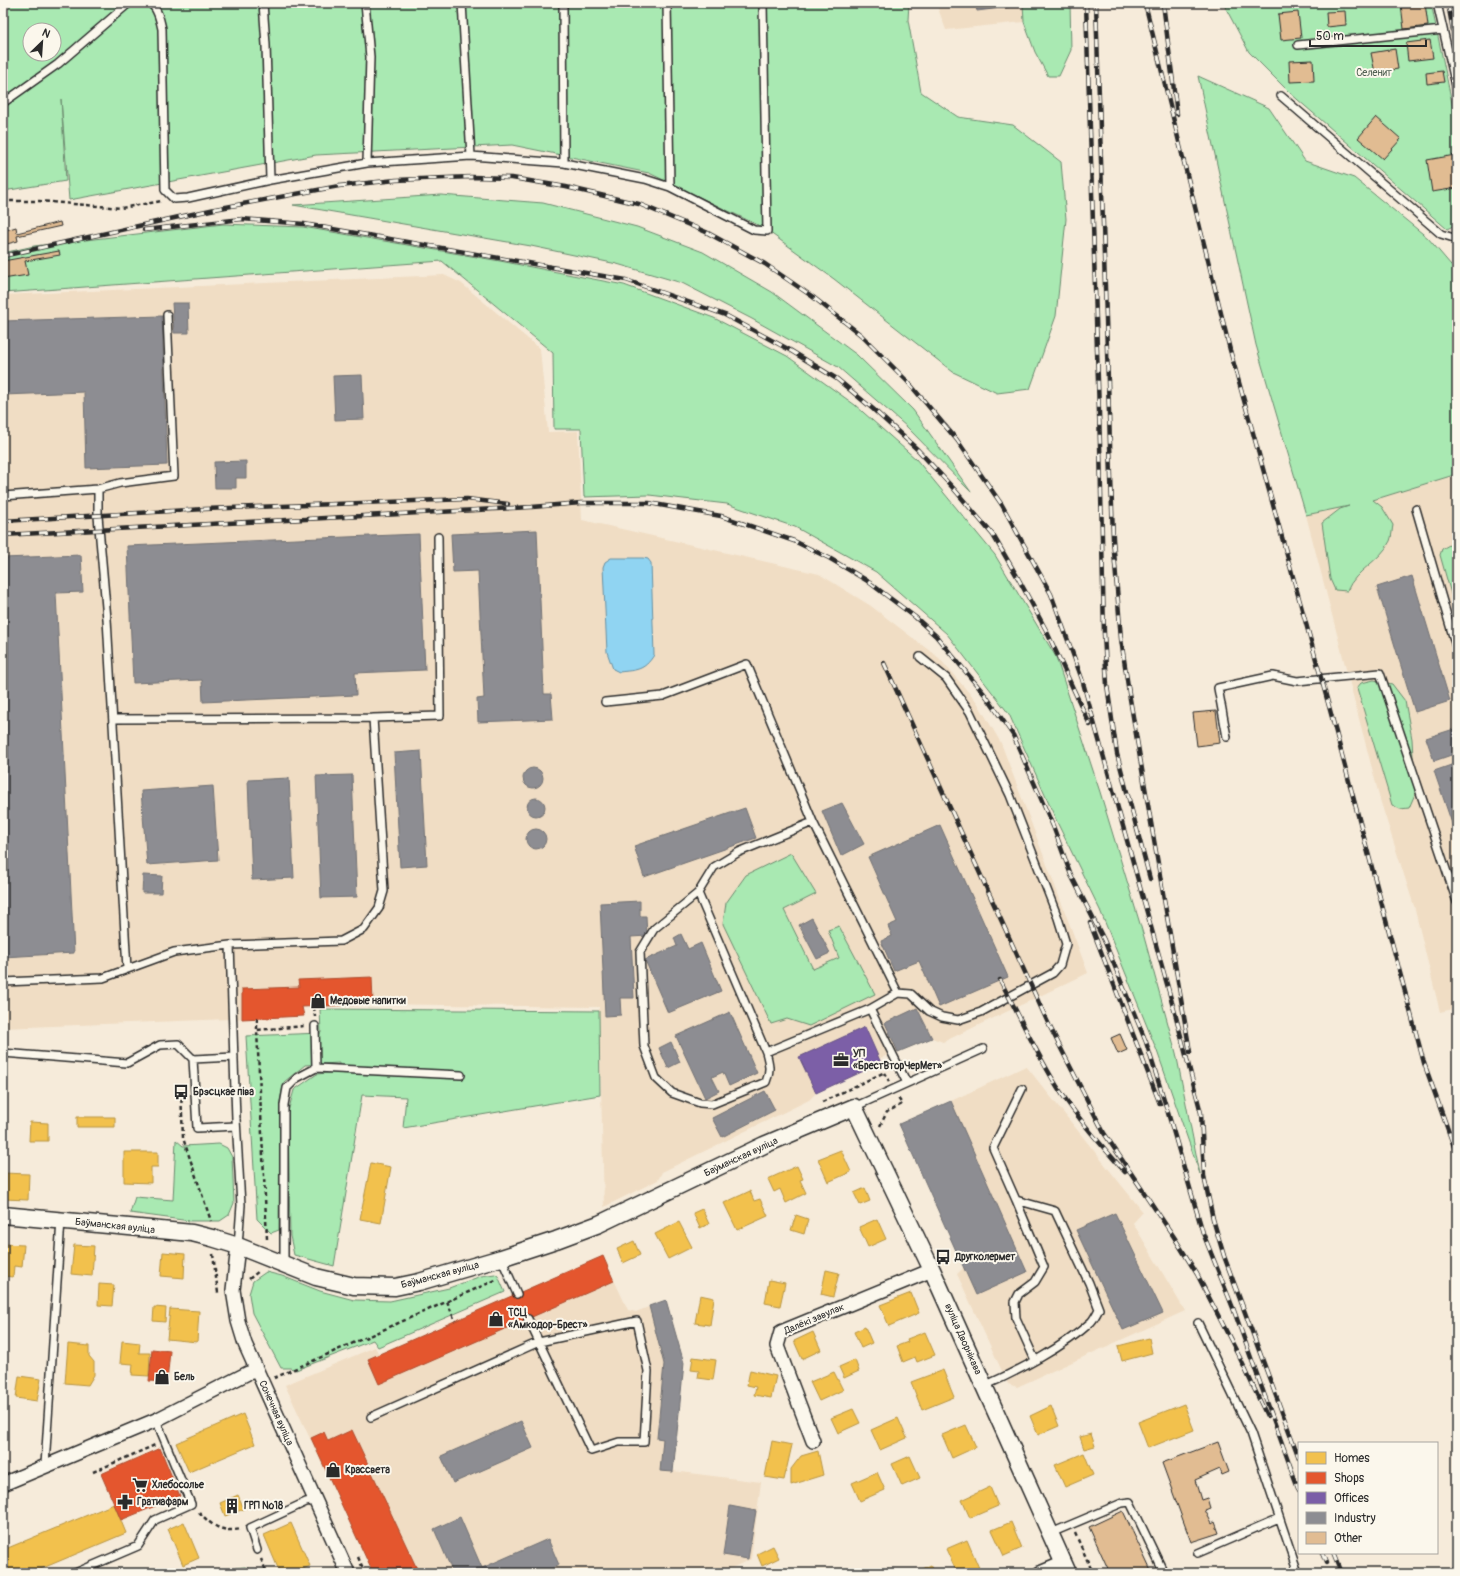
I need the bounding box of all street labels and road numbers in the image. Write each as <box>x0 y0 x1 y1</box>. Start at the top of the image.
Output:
street label: Баўманская вуліца <box>702 1134 780 1179</box>
street label: Баўманская вуліца <box>75 1216 156 1236</box>
street label: Баўманская вуліца <box>400 1259 481 1291</box>
street label: Далёкі завулак <box>781 1301 846 1337</box>
street label: вуліца Дворнікава <box>942 1302 984 1377</box>
street label: Сонечная вуліца <box>256 1379 296 1448</box>

